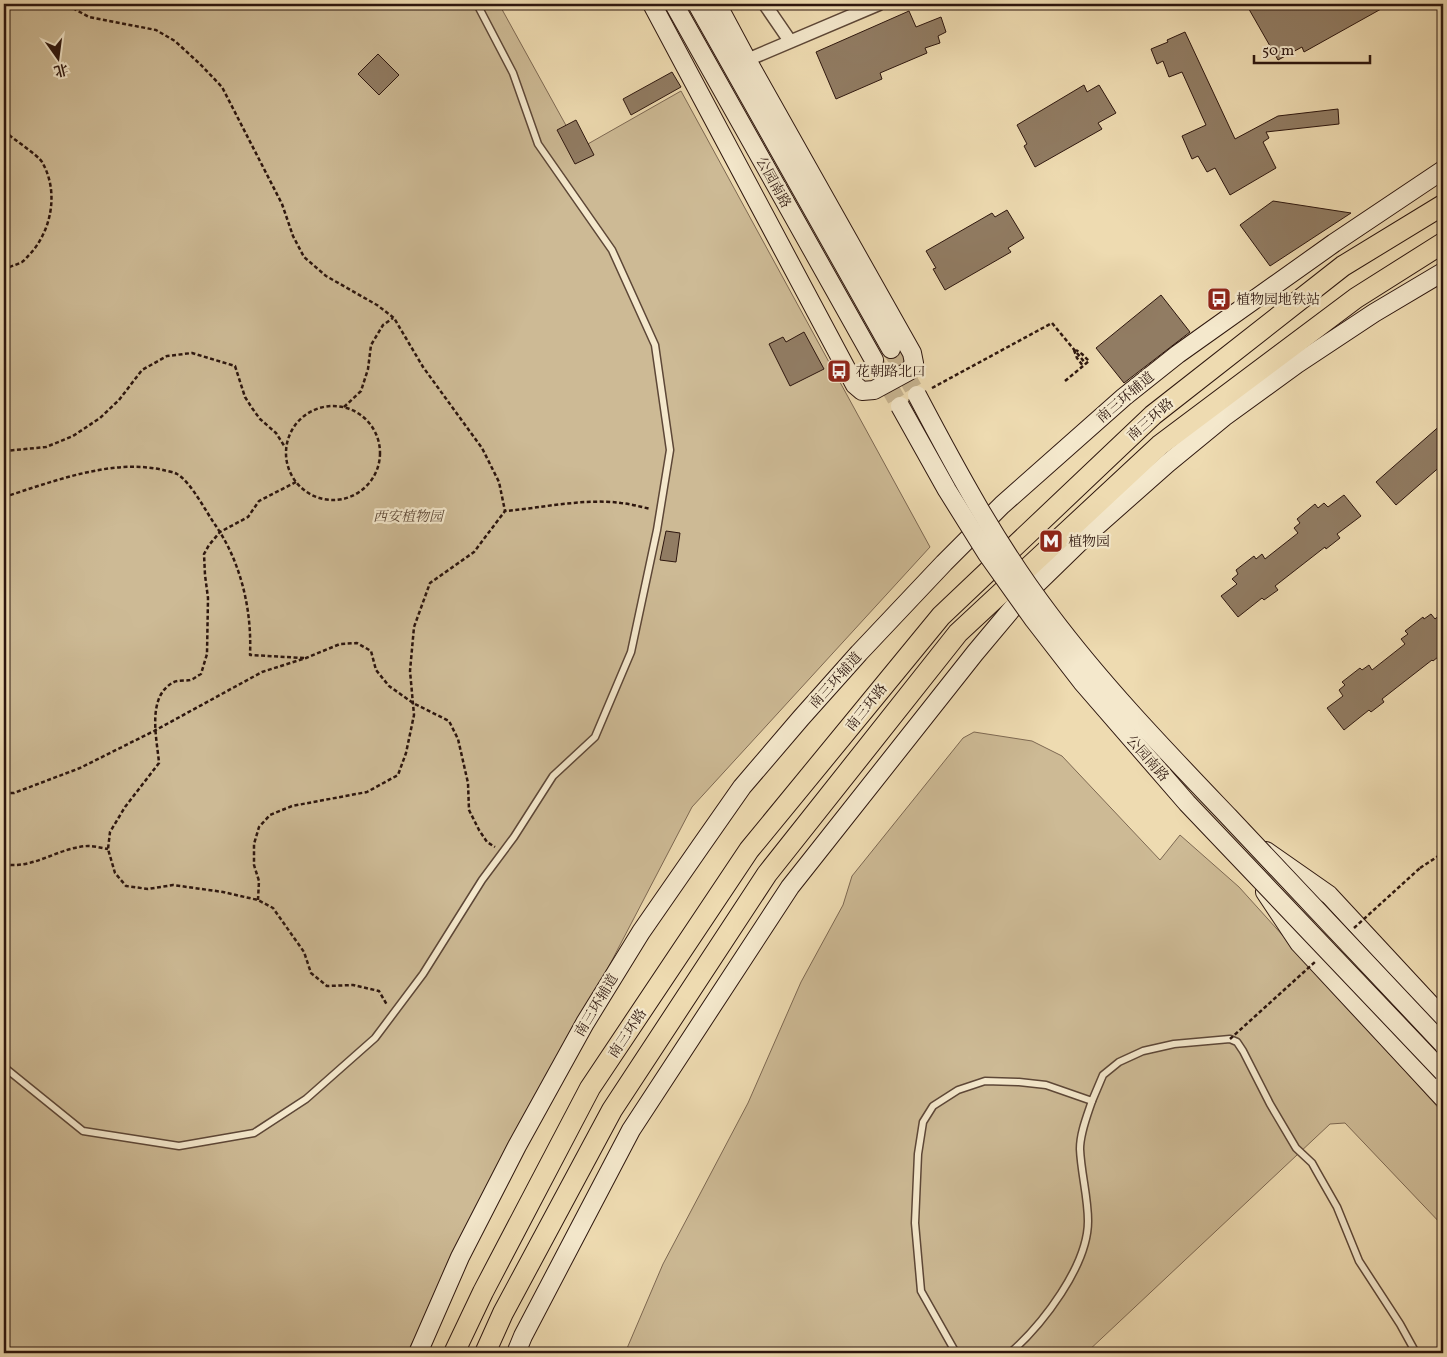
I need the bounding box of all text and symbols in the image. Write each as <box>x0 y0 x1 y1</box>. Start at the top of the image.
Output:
north arrow <box>32 32 82 82</box>
scale bar <box>1254 32 1371 64</box>
text: 50 m <box>1262 41 1294 62</box>
text: 北 <box>52 58 70 80</box>
street label: 公园南路 <box>751 154 795 212</box>
bus stop icon: 植物园地铁站 <box>1206 286 1232 312</box>
place label: 植物园地铁站 <box>1236 291 1320 310</box>
bus stop icon: 花朝路北口 <box>826 358 852 384</box>
place label: 花朝路北口 <box>856 363 926 382</box>
street label: 南三环辅道 <box>1093 368 1159 428</box>
street label: 南三环路 <box>1124 395 1178 446</box>
park label: 西安植物园 <box>373 508 445 527</box>
metro station icon: 植物园 <box>1038 528 1064 554</box>
place label: 植物园 <box>1068 533 1110 552</box>
street label: 南三环辅道 <box>806 649 867 713</box>
street label: 南三环路 <box>842 680 892 736</box>
street label: 公园南路 <box>1121 732 1172 786</box>
street label: 南三环辅道 <box>571 971 623 1041</box>
street label: 南三环路 <box>605 1005 652 1062</box>

